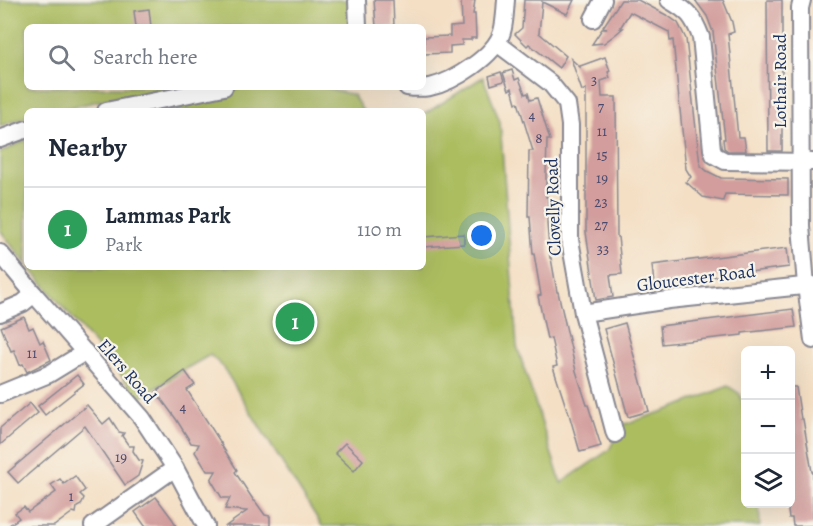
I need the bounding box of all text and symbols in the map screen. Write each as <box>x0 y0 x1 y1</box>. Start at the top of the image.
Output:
search box <box>24 24 426 90</box>
street label: Lothair Road <box>768 33 792 129</box>
icon: search <box>45 41 78 74</box>
text: Search here <box>93 42 198 72</box>
house number: 3 <box>591 70 597 90</box>
house number: 7 <box>598 97 605 117</box>
house number: 4 <box>529 105 536 125</box>
house number: 11 <box>597 121 607 141</box>
house number: 8 <box>535 128 543 148</box>
text: Nearby <box>48 130 127 165</box>
house number: 15 <box>596 145 608 165</box>
street label: Clovelly Road <box>539 157 567 256</box>
house number: 19 <box>596 168 608 188</box>
house number: 23 <box>594 192 608 212</box>
text: Lammas Park <box>105 201 231 231</box>
house number: 27 <box>594 215 608 235</box>
text: 1 <box>64 216 71 243</box>
text: 110 m <box>357 216 402 243</box>
your location <box>467 221 496 250</box>
text: Park <box>105 231 143 258</box>
house number: 33 <box>597 239 609 259</box>
street label: Gloucester Road <box>635 259 757 297</box>
pin: 1 <box>276 300 314 344</box>
street label: Elers Road <box>92 334 162 409</box>
house number: 11 <box>27 343 37 363</box>
map controls <box>741 346 795 508</box>
button: + <box>741 346 795 400</box>
house number: 4 <box>180 397 187 417</box>
button: − <box>741 400 795 454</box>
house number: 19 <box>115 447 127 467</box>
button: layers <box>741 454 795 508</box>
house number: 1 <box>68 486 74 506</box>

